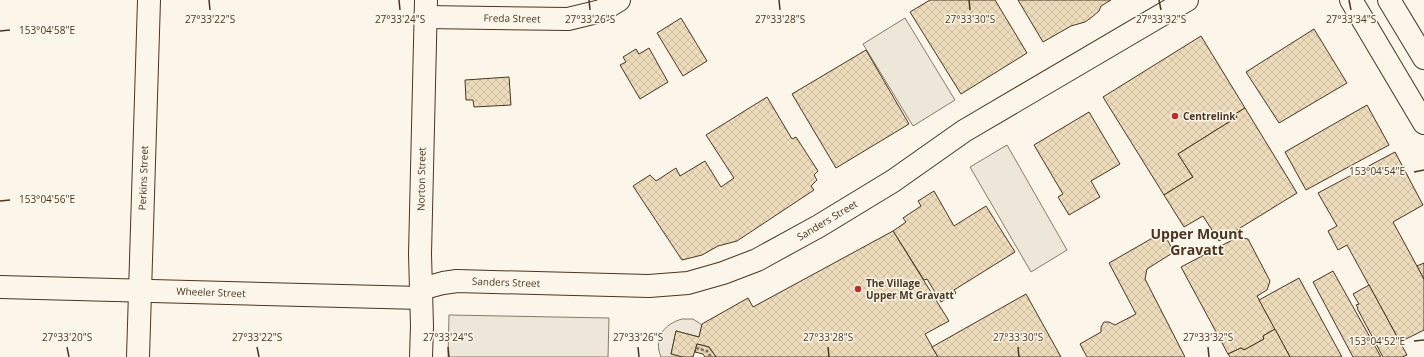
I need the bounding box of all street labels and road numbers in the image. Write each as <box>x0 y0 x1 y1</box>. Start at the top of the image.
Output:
street label: Freda Street <box>483 11 541 26</box>
street label: Perkins Street <box>135 145 151 211</box>
street label: Norton Street <box>413 147 429 211</box>
street label: Sanders Street <box>794 196 860 244</box>
street label: Sanders Street <box>472 274 541 290</box>
street label: Wheeler Street <box>176 284 246 300</box>

